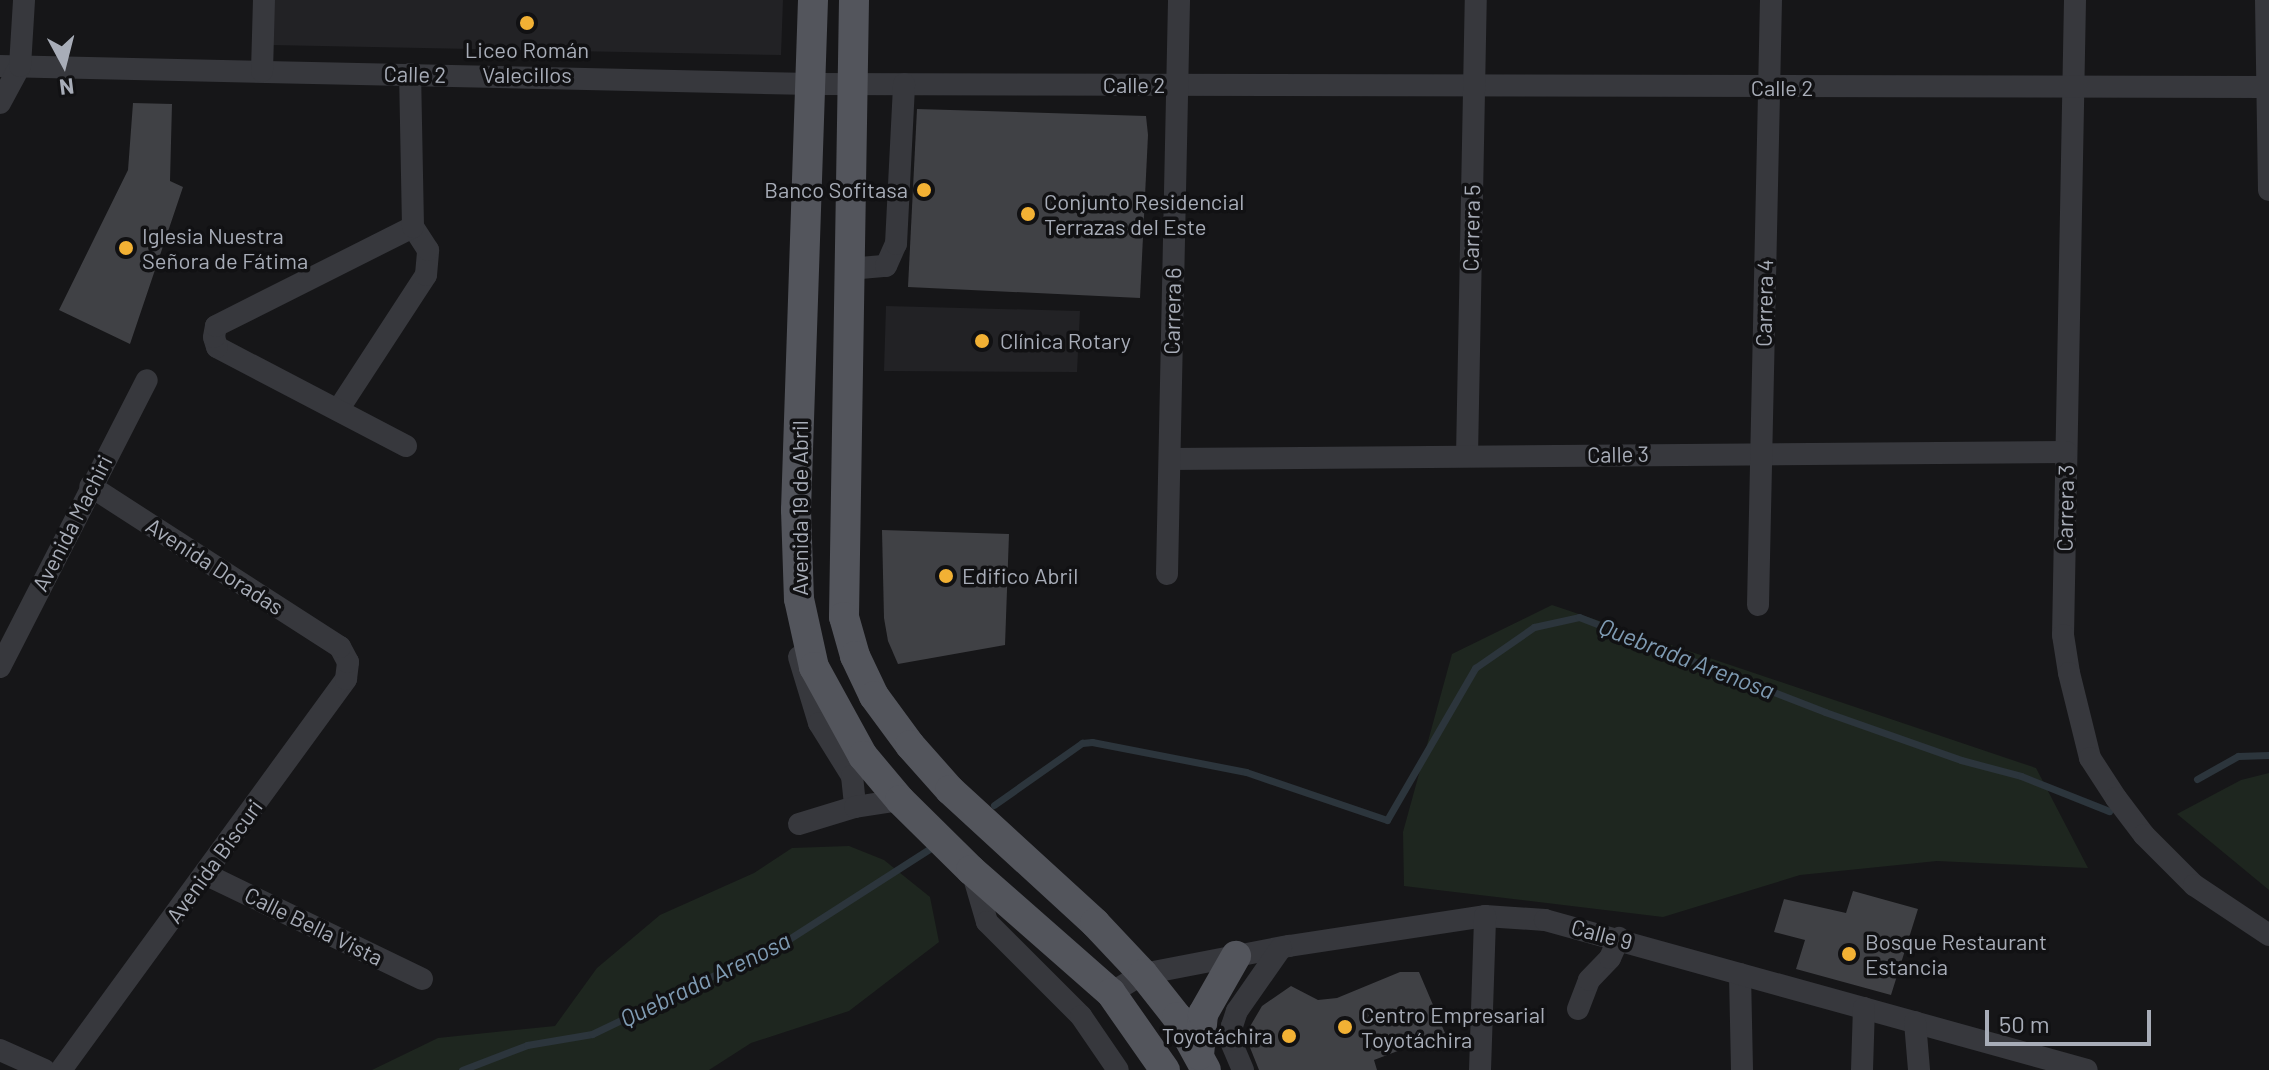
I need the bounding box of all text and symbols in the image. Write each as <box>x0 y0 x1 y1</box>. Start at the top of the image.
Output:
marker: Liceo Román Valecillos <box>518 14 536 32</box>
north arrow <box>24 24 104 104</box>
place label: Liceo Román Valecillos <box>465 36 589 88</box>
street label: Calle 2 <box>384 60 446 88</box>
street label: Calle 2 <box>1103 72 1165 98</box>
text: N <box>58 74 76 102</box>
street label: Calle 2 <box>1751 75 1813 101</box>
place label: Banco Sofitasa <box>764 177 908 203</box>
marker: Banco Sofitasa <box>915 181 933 199</box>
street label: Carrera 5 <box>1457 184 1485 272</box>
place label: Conjunto Residencial Terrazas del Este <box>1044 188 1244 240</box>
marker: Conjunto Residencial Terrazas del Este <box>1019 205 1037 223</box>
place label: Iglesia Nuestra Señora de Fátima <box>142 222 308 274</box>
marker: Iglesia Nuestra Señora de Fátima <box>117 239 135 257</box>
street label: Carrera 4 <box>1750 259 1778 347</box>
street label: Carrera 6 <box>1158 267 1186 355</box>
place label: Clínica Rotary <box>1000 328 1131 354</box>
marker: Clínica Rotary <box>971 330 993 352</box>
street label: Avenida 19 de Abril <box>787 420 813 596</box>
street label: Calle 3 <box>1587 440 1649 468</box>
street label: Avenida Machiri <box>26 451 118 595</box>
street label: Carrera 3 <box>2051 464 2079 552</box>
street label: Avenida Doradas <box>141 512 289 620</box>
place label: Edifico Abril <box>962 563 1078 589</box>
marker: Edifico Abril <box>937 567 955 585</box>
water label: Quebrada Arenosa <box>1595 611 1779 705</box>
street label: Avenida Biscuri <box>160 794 268 928</box>
street label: Calle Bella Vista <box>241 881 387 971</box>
street label: Calle 9 <box>1569 913 1635 955</box>
water label: Quebrada Arenosa <box>615 925 795 1033</box>
place label: Bosque Restaurant Estancia <box>1865 928 2047 980</box>
marker: Bosque Restaurant Estancia <box>1840 945 1858 963</box>
scale bar <box>1989 994 2155 1044</box>
place label: Centro Empresarial Toyotáchira <box>1361 1001 1545 1052</box>
text: 50 m <box>1999 1009 2050 1038</box>
marker: Centro Empresarial Toyotáchira <box>1336 1018 1354 1036</box>
place label: Toyotáchira <box>1162 1023 1273 1049</box>
marker: Toyotáchira <box>1280 1027 1298 1045</box>

